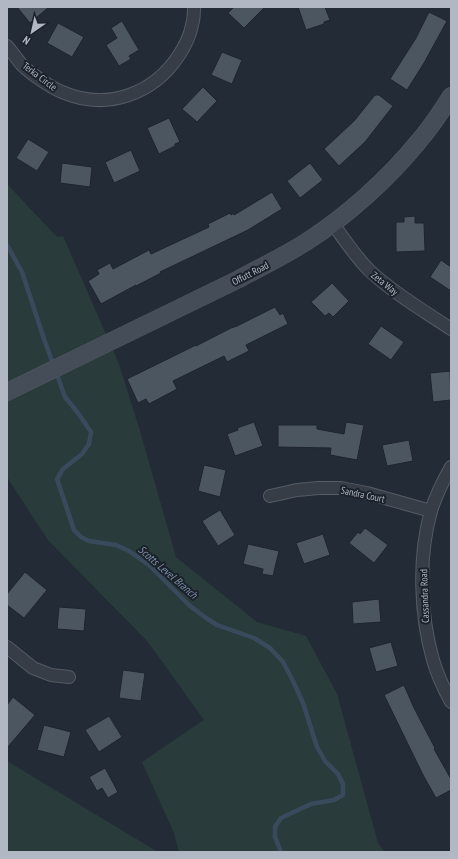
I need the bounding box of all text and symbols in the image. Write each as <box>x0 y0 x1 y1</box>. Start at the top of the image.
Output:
north arrow <box>12 12 52 52</box>
text: N <box>20 33 33 48</box>
street label: Terka Circle <box>20 59 60 94</box>
street label: Offutt Road <box>230 259 271 288</box>
street label: Zeta Way <box>368 269 401 298</box>
street label: Sandra Court <box>340 483 386 506</box>
water label: Scotts Level Branch <box>136 543 201 602</box>
street label: Cassandra Road <box>417 569 432 623</box>

